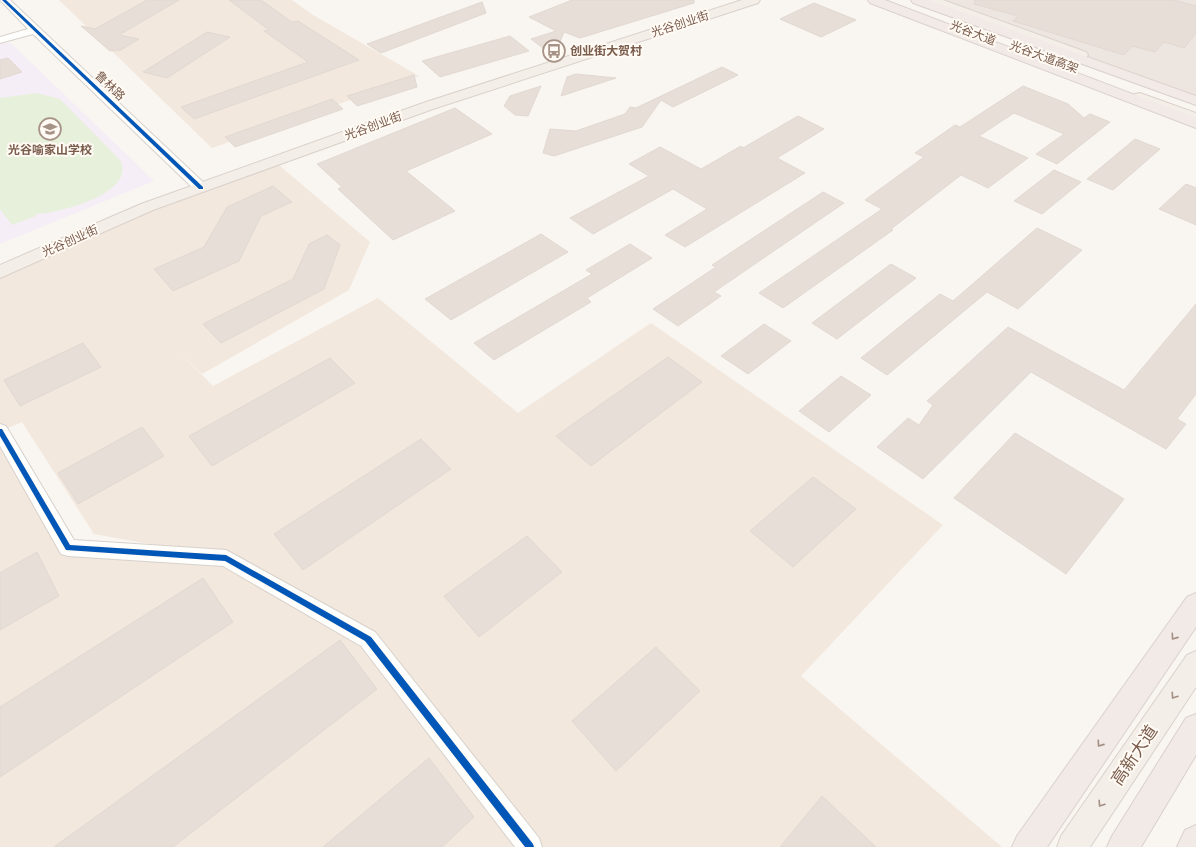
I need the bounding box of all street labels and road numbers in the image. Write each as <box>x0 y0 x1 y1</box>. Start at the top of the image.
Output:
street label: 光谷创业街 <box>649 8 711 40</box>
street label: 光谷大道 <box>948 18 998 48</box>
street label: 光谷大道高架 <box>1008 38 1080 76</box>
street label: 鲁林路 <box>92 68 128 104</box>
street label: 光谷创业街 <box>342 109 404 143</box>
street label: 光谷创业街 <box>40 222 100 260</box>
street label: 高新大道 <box>1107 721 1161 789</box>

